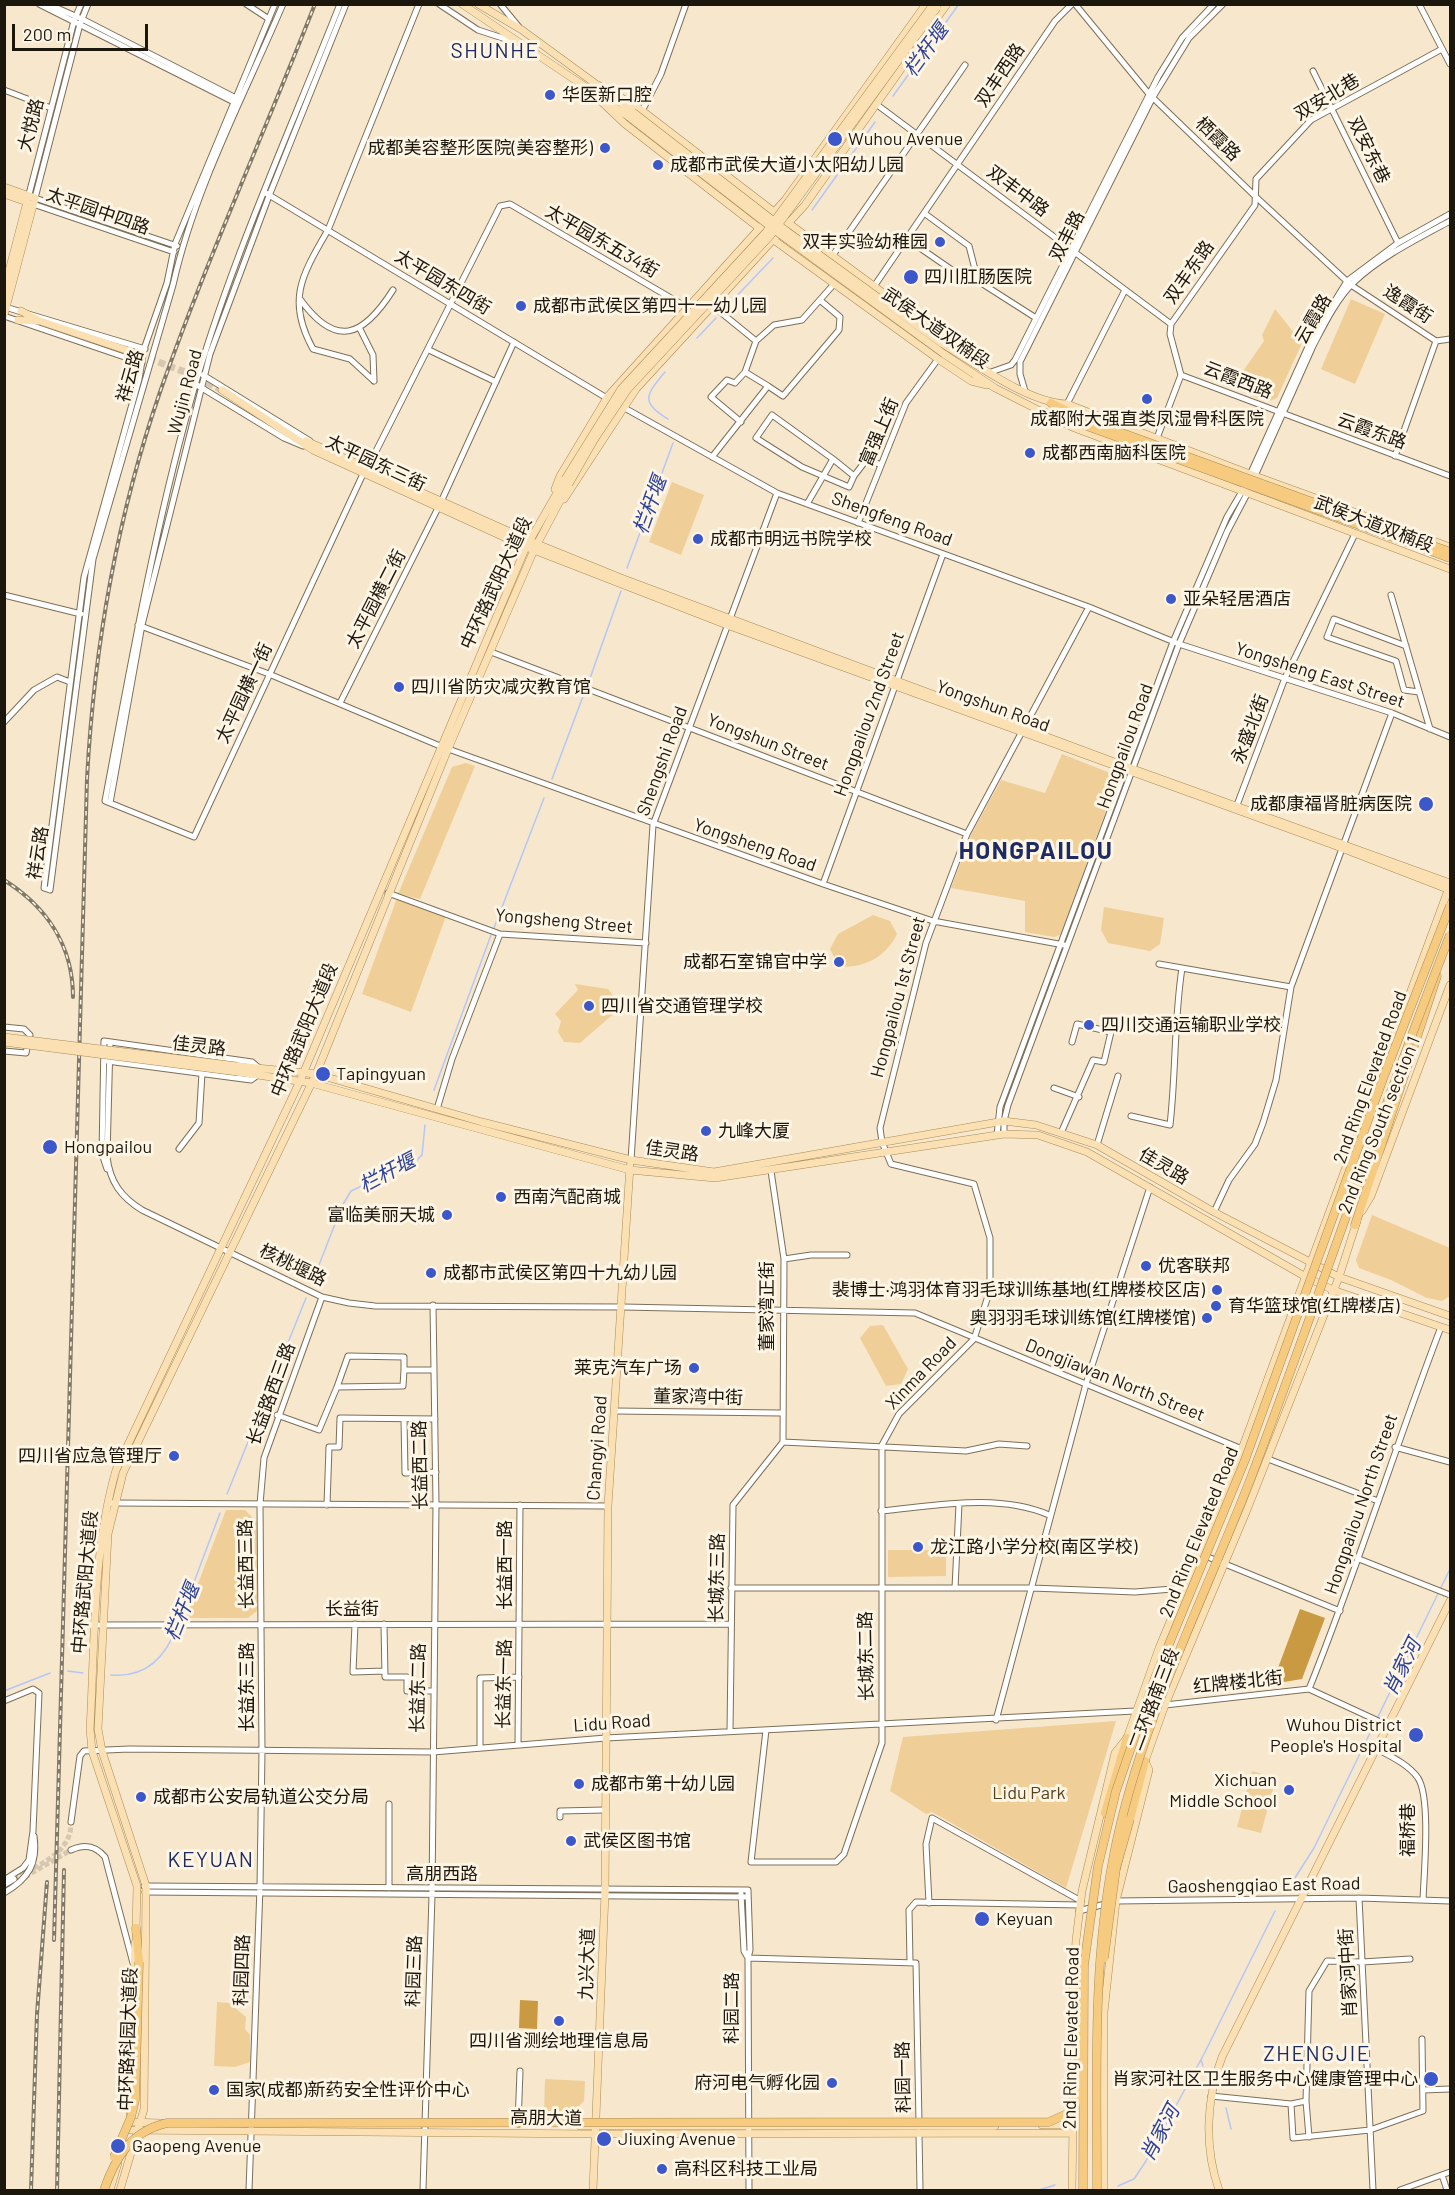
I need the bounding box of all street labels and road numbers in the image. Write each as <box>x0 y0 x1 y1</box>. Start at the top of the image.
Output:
street label: 双丰西路 <box>971 39 1029 111</box>
street label: 双安北巷 <box>1291 69 1363 125</box>
street label: 大悦路 <box>14 96 48 154</box>
street label: 栖霞路 <box>1191 112 1245 166</box>
street label: 双安东巷 <box>1344 113 1394 187</box>
street label: 双丰中路 <box>983 161 1053 221</box>
street label: 太平园中四路 <box>43 183 153 239</box>
street label: 太平园东五34街 <box>542 200 662 282</box>
street label: 双丰路 <box>1045 207 1089 265</box>
street label: 双丰东路 <box>1160 236 1218 308</box>
street label: 太平园东四街 <box>391 245 495 319</box>
street label: 逸霞街 <box>1379 280 1437 328</box>
street label: 武侯大道双楠段 <box>878 283 994 373</box>
street label: 云霞路 <box>1290 290 1336 348</box>
street label: 祥云路 <box>112 347 148 405</box>
street label: Wujin Road <box>163 347 207 437</box>
street label: 云霞西路 <box>1201 357 1275 403</box>
street label: 富强上街 <box>855 395 903 469</box>
street label: 云霞东路 <box>1334 409 1410 453</box>
street label: 太平园东三街 <box>322 430 430 496</box>
street label: Shengfeng Road <box>829 487 955 551</box>
street label: 武侯大道双楠段 <box>1311 491 1437 557</box>
street label: 中环路武阳大道段 <box>456 513 536 653</box>
street label: 太平园横二街 <box>342 546 410 652</box>
street label: Hongpailou 2nd Street <box>829 629 909 799</box>
street label: Yongsheng East Street <box>1233 637 1407 713</box>
street label: 太平园横一街 <box>211 639 277 747</box>
street label: Yongshun Road <box>933 675 1053 737</box>
street label: Hongpailou Road <box>1092 680 1158 812</box>
street label: 永盛北街 <box>1227 692 1273 766</box>
street label: Shengshi Road <box>632 703 692 819</box>
street label: Yongshun Street <box>704 709 832 775</box>
street label: Yongsheng Road <box>691 814 819 876</box>
street label: 祥云路 <box>23 825 53 881</box>
street label: Yongsheng Street <box>494 904 634 938</box>
street label: Hongpailou 1st Street <box>866 914 930 1080</box>
street label: 中环路武阳大道段 <box>266 960 342 1100</box>
street label: 2nd Ring Elevated Road <box>1329 988 1411 1166</box>
street label: 佳灵路 <box>171 1032 227 1060</box>
street label: 2nd Ring South section 1 <box>1334 1033 1424 1217</box>
street label: 佳灵路 <box>644 1137 700 1165</box>
street label: 佳灵路 <box>1135 1143 1193 1189</box>
street label: 核桃堰路 <box>256 1240 330 1290</box>
street label: 董家湾正街 <box>756 1261 778 1351</box>
street label: Xinma Road <box>881 1332 961 1414</box>
street label: Dongjiawan North Street <box>1022 1334 1208 1426</box>
street label: 长益路西三路 <box>242 1340 300 1448</box>
street label: 董家湾中街 <box>653 1385 743 1409</box>
street label: Changyi Road <box>583 1395 611 1501</box>
street label: Hongpailou North Street <box>1320 1411 1402 1597</box>
street label: 长益西二路 <box>408 1420 432 1510</box>
street label: 2nd Ring Elevated Road <box>1155 1444 1243 1620</box>
street label: 中环路武阳大道段 <box>68 1509 102 1655</box>
street label: 长益西三路 <box>234 1519 258 1609</box>
street label: 长益西一路 <box>494 1520 516 1610</box>
street label: 长城东三路 <box>705 1533 729 1623</box>
street label: 长益街 <box>325 1598 379 1620</box>
street label: 长城东二路 <box>854 1611 878 1701</box>
street label: 长益东一路 <box>492 1639 516 1729</box>
street label: 长益东三路 <box>236 1642 258 1732</box>
street label: 长益东二路 <box>406 1643 430 1733</box>
street label: 二环路南三段 <box>1125 1645 1183 1753</box>
street label: 红牌楼北街 <box>1192 1667 1284 1697</box>
street label: Lidu Road <box>572 1710 652 1736</box>
street label: 福桥巷 <box>1397 1803 1419 1857</box>
street label: 高朋西路 <box>406 1863 478 1885</box>
street label: Gaoshengqiao East Road <box>1167 1873 1361 1897</box>
street label: 肖家河中街 <box>1335 1927 1361 2019</box>
street label: 九兴大道 <box>575 1928 599 2000</box>
street label: 科园四路 <box>230 1934 254 2006</box>
street label: 科园三路 <box>402 1935 426 2007</box>
street label: 2nd Ring Elevated Road <box>1059 1947 1083 2129</box>
street label: 中环路科园大道段 <box>115 1967 141 2111</box>
street label: 科园二路 <box>721 1972 743 2044</box>
street label: 科园一路 <box>892 2041 914 2113</box>
street label: 高朋大道 <box>510 2107 582 2129</box>

